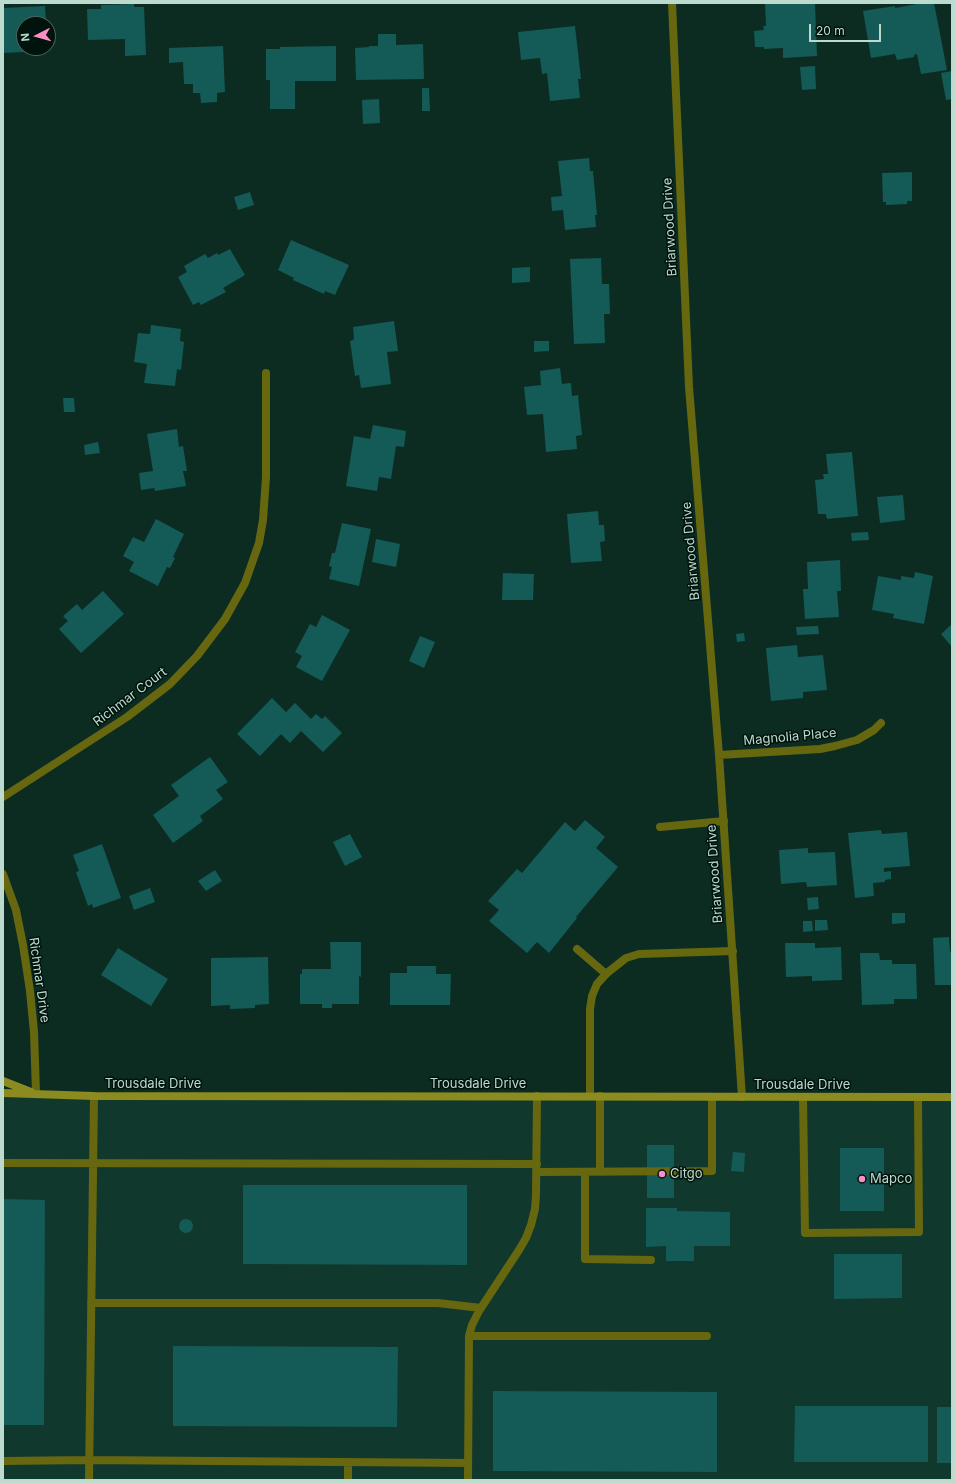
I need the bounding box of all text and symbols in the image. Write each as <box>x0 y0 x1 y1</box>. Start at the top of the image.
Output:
north arrow <box>16 16 56 56</box>
scale bar <box>811 16 883 42</box>
text: 20 m <box>816 23 845 38</box>
text: N <box>18 32 32 42</box>
street label: Briarwood Drive <box>660 177 680 277</box>
street label: Briarwood Drive <box>679 501 703 601</box>
street label: Richmar Court <box>90 664 170 730</box>
street label: Magnolia Place <box>743 725 837 749</box>
street label: Briarwood Drive <box>704 824 726 924</box>
street label: Richmar Drive <box>25 936 53 1024</box>
street label: Trousdale Drive <box>105 1076 201 1092</box>
street label: Trousdale Drive <box>430 1076 526 1092</box>
street label: Trousdale Drive <box>754 1077 850 1093</box>
place label: Citgo <box>670 1166 703 1182</box>
marker: Citgo <box>657 1169 667 1179</box>
place label: Mapco <box>870 1171 912 1187</box>
marker: Mapco <box>857 1174 867 1184</box>

